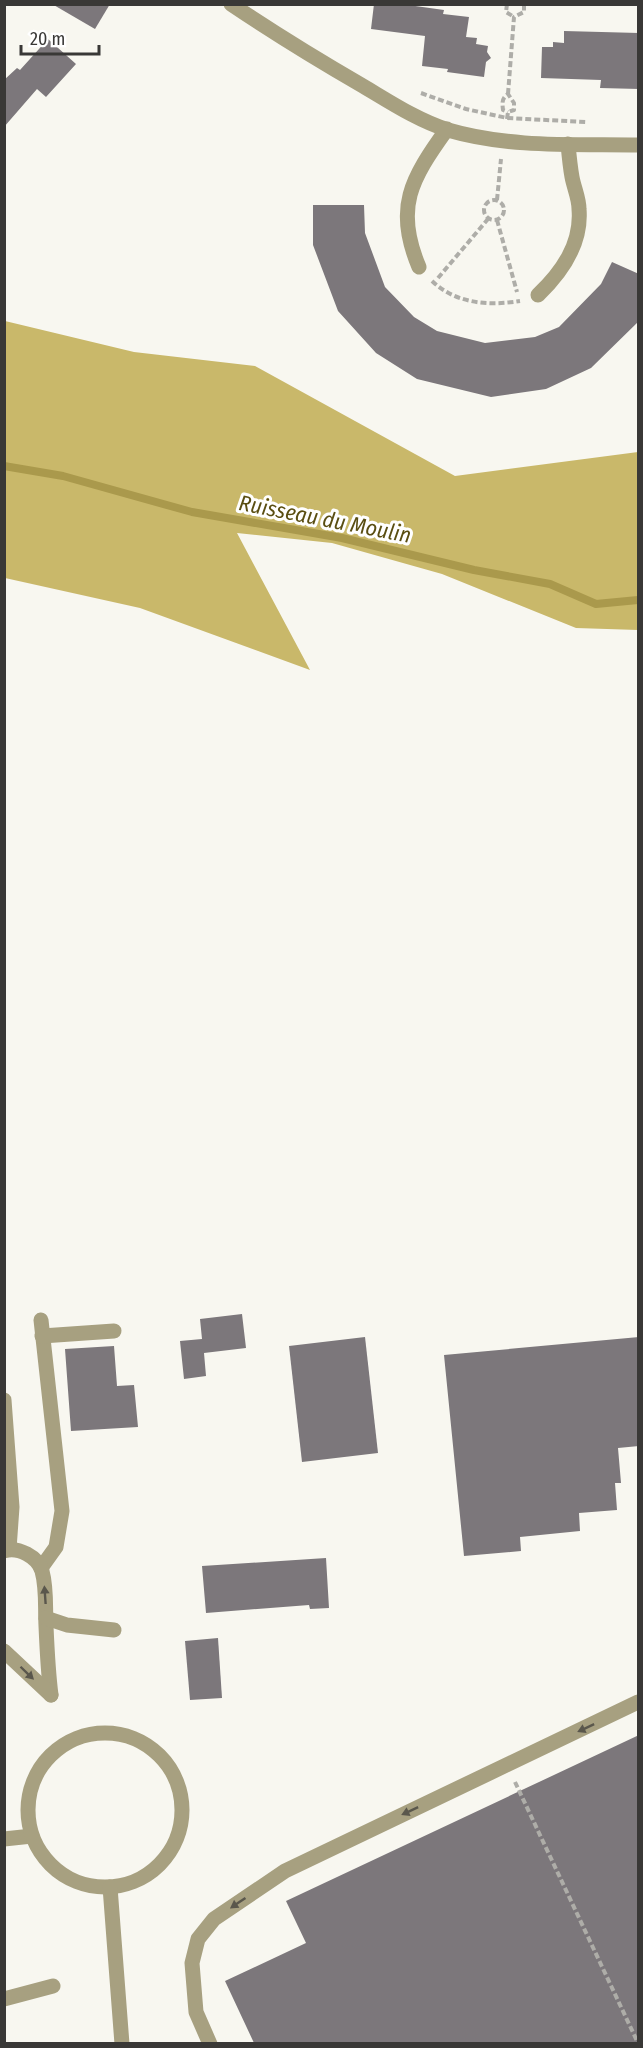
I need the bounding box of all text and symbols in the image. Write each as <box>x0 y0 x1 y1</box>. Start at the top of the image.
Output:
scale bar <box>21 18 99 56</box>
text: 20 m <box>30 28 65 50</box>
water label: Ruisseau du Moulin <box>237 489 413 549</box>
one-way arrow <box>40 1585 50 1604</box>
one-way arrow <box>20 1666 35 1680</box>
one-way arrow <box>577 1723 594 1732</box>
one-way arrow <box>401 1807 418 1816</box>
one-way arrow <box>230 1897 246 1908</box>

